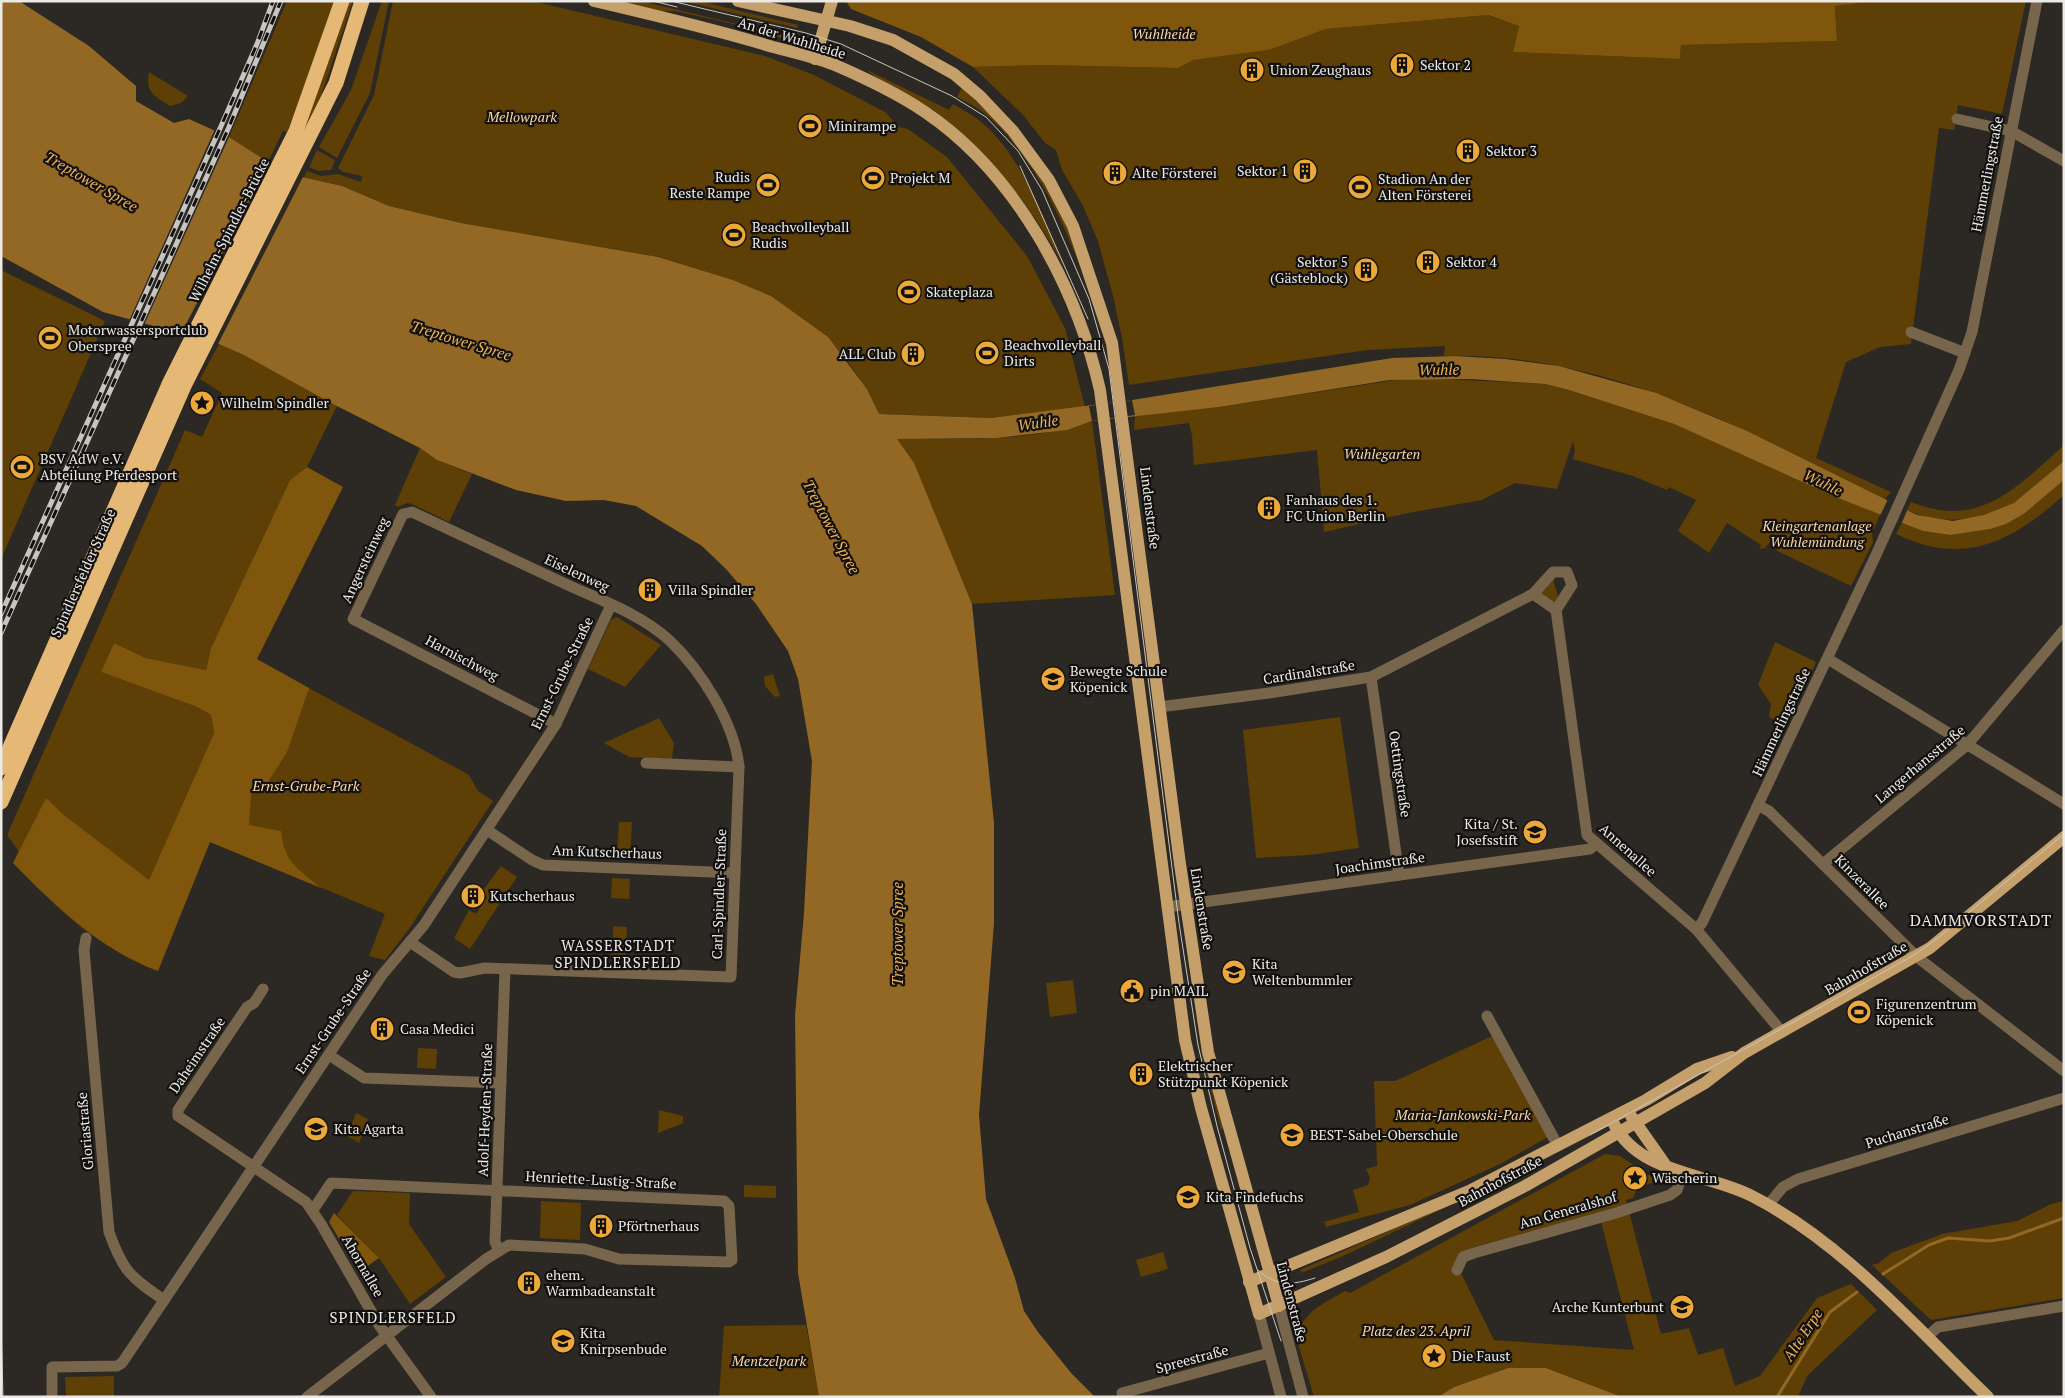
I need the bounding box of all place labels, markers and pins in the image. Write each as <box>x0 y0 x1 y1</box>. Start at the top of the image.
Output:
building icon: Sektor 2 <box>1389 52 1415 78</box>
place label: Sektor 2 <box>1420 55 1471 74</box>
building icon: Union Zeughaus <box>1239 57 1265 83</box>
place label: Union Zeughaus <box>1270 60 1371 79</box>
sports icon: Minirampe <box>797 113 823 139</box>
place label: Minirampe <box>828 116 896 135</box>
building icon: Sektor 3 <box>1455 138 1481 164</box>
place label: Sektor 3 <box>1486 141 1537 160</box>
building icon: Sektor 1 <box>1292 158 1318 184</box>
building icon: Alte Försterei <box>1102 160 1128 186</box>
place label: Sektor 1 <box>1237 161 1288 180</box>
place label: Alte Försterei <box>1132 163 1217 182</box>
sports icon: Projekt M <box>860 165 886 191</box>
place label: Rudis Reste Rampe <box>670 167 750 202</box>
place label: Projekt M <box>890 168 950 187</box>
place label: Stadion An der Alten Försterei <box>1378 169 1471 204</box>
sports icon: Rudis Reste Rampe <box>755 172 781 198</box>
sports icon: Stadion An der Alten Försterei <box>1347 174 1373 200</box>
place label: Beachvolleyball Rudis <box>752 217 849 252</box>
sports icon: Beachvolleyball Rudis <box>721 222 747 248</box>
building icon: Sektor 4 <box>1415 249 1441 275</box>
place label: Sektor 5 (Gästeblock) <box>1270 252 1348 287</box>
place label: Sektor 4 <box>1446 252 1497 271</box>
building icon: Sektor 5 (Gästeblock) <box>1353 257 1379 283</box>
sports icon: Skateplaza <box>896 279 922 305</box>
place label: Skateplaza <box>926 282 993 301</box>
place label: Motorwassersportclub Oberspree <box>68 320 207 355</box>
sports icon: Motorwassersportclub Oberspree <box>37 325 63 351</box>
place label: Beachvolleyball Dirts <box>1004 335 1101 370</box>
sports icon: Beachvolleyball Dirts <box>974 340 1000 366</box>
building icon: ALL Club <box>900 341 926 367</box>
place label: ALL Club <box>839 344 896 363</box>
place icon: Wilhelm Spindler <box>189 390 215 416</box>
place label: Wilhelm Spindler <box>220 393 329 412</box>
place label: BSV AdW e.V. Abteilung Pferdesport <box>40 449 178 484</box>
sports icon: BSV AdW e.V. Abteilung Pferdesport <box>9 454 35 480</box>
place label: Fanhaus des 1. FC Union Berlin <box>1286 490 1386 525</box>
building icon: Fanhaus des 1. FC Union Berlin <box>1256 495 1282 521</box>
building icon: Villa Spindler <box>637 577 663 603</box>
place label: Villa Spindler <box>668 580 754 599</box>
place label: Bewegte Schule Köpenick <box>1070 661 1167 696</box>
school or university icon: Bewegte Schule Köpenick <box>1040 666 1066 692</box>
place label: Kita / St. Josefsstift <box>1456 814 1519 849</box>
school or university icon: Kita / St. Josefsstift <box>1522 819 1548 845</box>
building icon: Kutscherhaus <box>460 883 486 909</box>
place label: Kutscherhaus <box>490 886 575 905</box>
place label: Kita Weltenbummler <box>1252 954 1353 989</box>
school or university icon: Kita Weltenbummler <box>1221 959 1247 985</box>
public building icon: pin MAIL <box>1119 978 1145 1004</box>
place label: pin MAIL <box>1150 981 1208 1000</box>
place label: Figurenzentrum Köpenick <box>1876 994 1977 1029</box>
sports icon: Figurenzentrum Köpenick <box>1846 999 1872 1025</box>
building icon: Casa Medici <box>369 1016 395 1042</box>
place label: Casa Medici <box>400 1019 475 1038</box>
place label: Elektrischer Stützpunkt Köpenick <box>1158 1056 1289 1091</box>
building icon: Elektrischer Stützpunkt Köpenick <box>1128 1061 1154 1087</box>
school or university icon: Kita Agarta <box>303 1116 329 1142</box>
place label: Kita Agarta <box>334 1119 404 1138</box>
school or university icon: BEST-Sabel-Oberschule <box>1279 1122 1305 1148</box>
place label: BEST-Sabel-Oberschule <box>1310 1125 1458 1144</box>
place icon: Wäscherin <box>1622 1165 1648 1191</box>
place label: Wäscherin <box>1652 1168 1718 1187</box>
school or university icon: Kita Findefuchs <box>1175 1184 1201 1210</box>
place label: Kita Findefuchs <box>1206 1187 1304 1206</box>
building icon: Pförtnerhaus <box>588 1213 614 1239</box>
place label: Pförtnerhaus <box>618 1216 699 1235</box>
place label: ehem. Warmbadeanstalt <box>546 1265 656 1300</box>
building icon: ehem. Warmbadeanstalt <box>516 1270 542 1296</box>
school or university icon: Arche Kunterbunt <box>1669 1294 1695 1320</box>
place label: Arche Kunterbunt <box>1552 1297 1665 1316</box>
place label: Kita Knirpsenbude <box>580 1323 667 1358</box>
school or university icon: Kita Knirpsenbude <box>550 1328 576 1354</box>
place icon: Die Faust <box>1421 1343 1447 1369</box>
place label: Die Faust <box>1452 1346 1511 1365</box>

